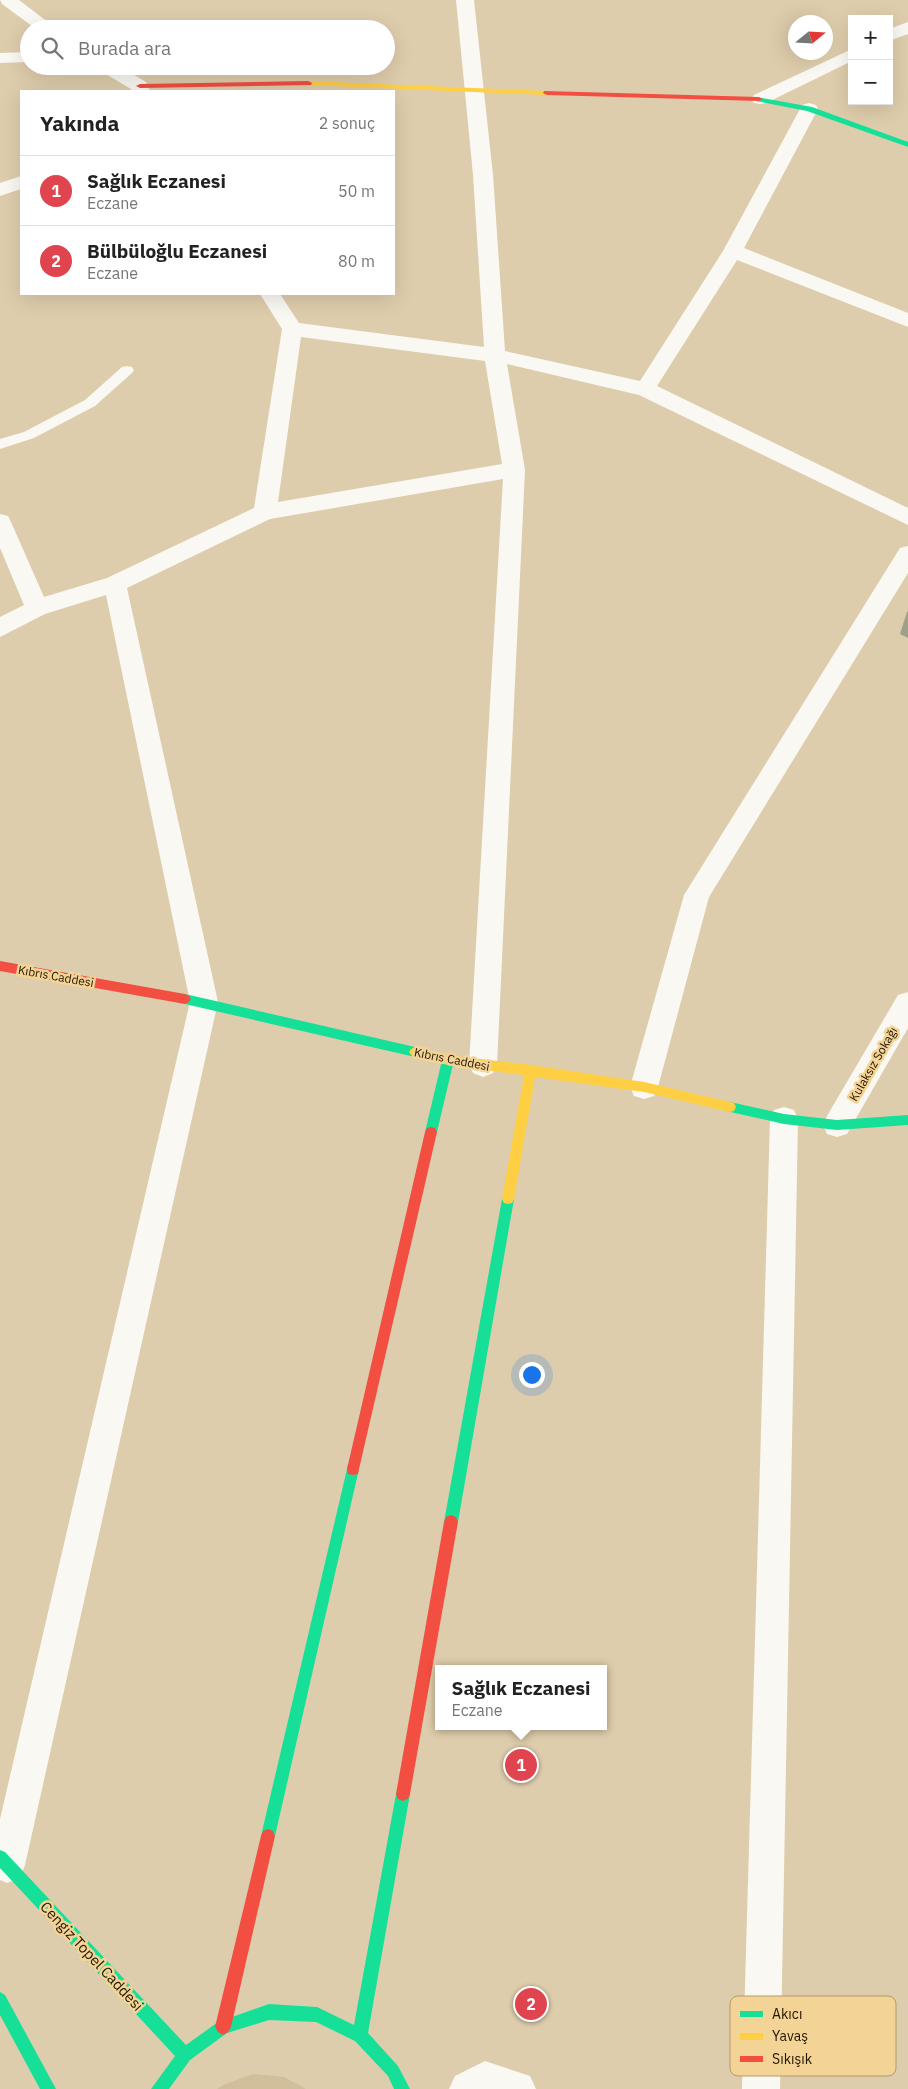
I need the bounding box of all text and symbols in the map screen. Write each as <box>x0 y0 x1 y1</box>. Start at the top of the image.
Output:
north arrow <box>788 15 833 60</box>
map controls <box>848 15 893 105</box>
button: + <box>848 15 893 60</box>
search box <box>20 20 395 75</box>
icon: search <box>38 34 66 62</box>
text: Burada ara <box>78 36 171 60</box>
button: − <box>848 60 893 105</box>
text: Yakında <box>40 109 120 137</box>
text: 2 sonuç <box>319 113 375 133</box>
text: Sağlık Eczanesi <box>87 169 226 193</box>
text: 1 <box>51 181 61 201</box>
text: 50 m <box>338 181 375 201</box>
text: Eczane <box>87 193 138 213</box>
text: Bülbüloğlu Eczanesi <box>87 239 267 263</box>
text: 2 <box>51 251 61 271</box>
text: 80 m <box>338 251 375 271</box>
text: Eczane <box>87 263 138 283</box>
street label: Kıbrıs Caddesi <box>17 962 95 990</box>
street label: Kulaksız Sokağı <box>846 1024 900 1104</box>
street label: Kıbrıs Caddesi <box>413 1044 491 1074</box>
your location <box>519 1362 545 1388</box>
popup <box>435 1665 607 1730</box>
text: Sağlık Eczanesi <box>452 1676 590 1700</box>
text: Eczane <box>452 1700 503 1720</box>
pin: 1 <box>505 1746 537 1784</box>
street label: Cengiz Topel Caddesi <box>36 1897 148 2015</box>
pin: 2 <box>515 1985 547 2023</box>
legend <box>730 1996 896 2076</box>
text: Akıcı <box>772 2005 802 2023</box>
text: Yavaş <box>772 2027 808 2045</box>
text: Sıkışık <box>772 2050 813 2068</box>

